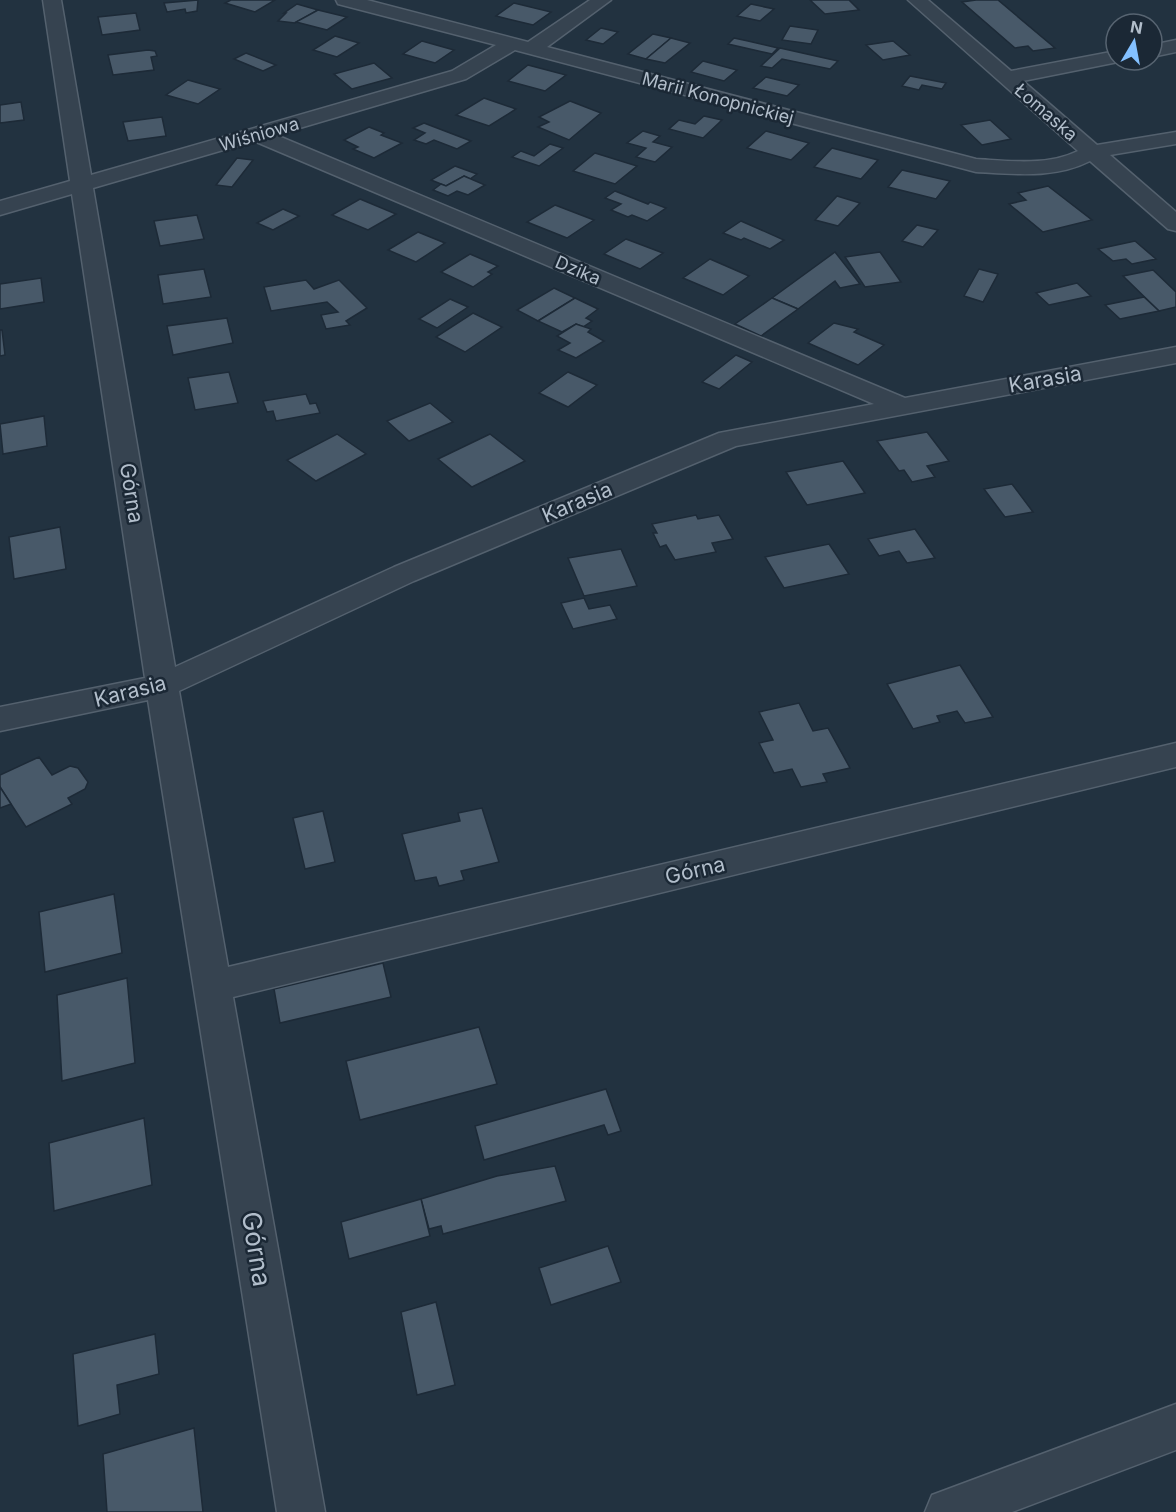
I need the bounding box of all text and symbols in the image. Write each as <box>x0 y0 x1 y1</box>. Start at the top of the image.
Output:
north arrow <box>1104 12 1164 72</box>
text: N <box>1129 16 1144 38</box>
street label: Marii Konopnickiej <box>640 68 796 128</box>
street label: Łomaska <box>1010 79 1082 145</box>
street label: Wiśniowa <box>217 113 301 155</box>
street label: Dzika <box>552 251 604 289</box>
street label: Karasia <box>1007 360 1083 398</box>
street label: Górna <box>115 461 149 525</box>
street label: Karasia <box>538 476 616 528</box>
street label: Karasia <box>91 670 169 712</box>
street label: Górna <box>663 851 727 889</box>
street label: Górna <box>236 1209 278 1289</box>

